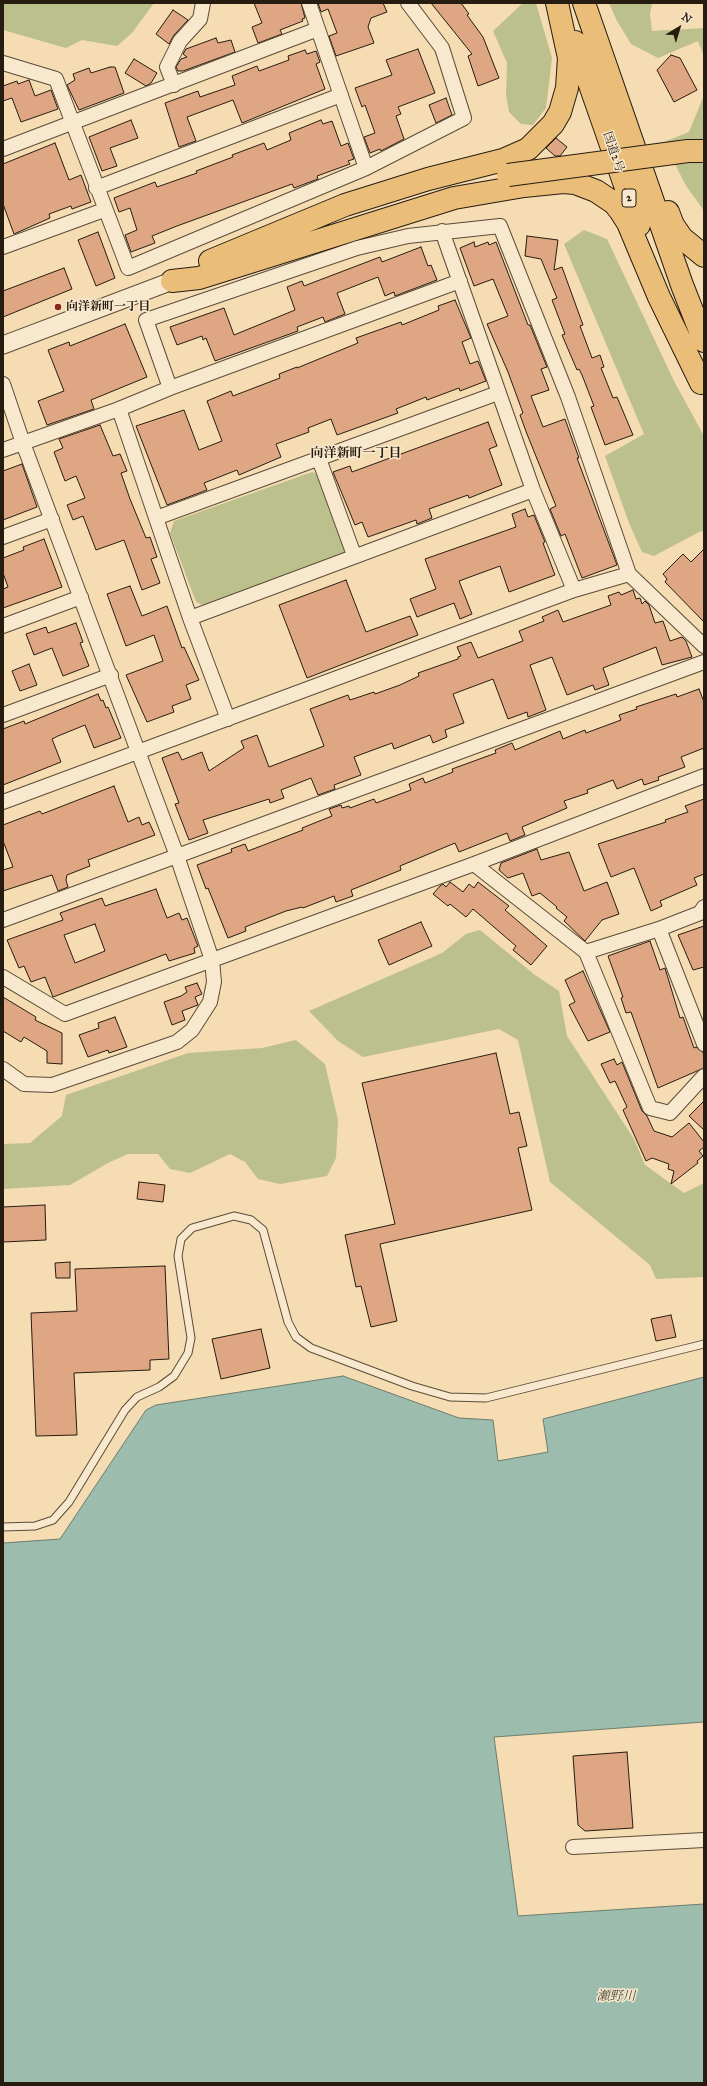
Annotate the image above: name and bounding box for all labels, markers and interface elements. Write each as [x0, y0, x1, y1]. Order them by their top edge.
north arrow [659, 8, 699, 48]
text: N [679, 10, 694, 26]
street label: 国道2号 [599, 130, 627, 174]
road number: 2 [622, 189, 636, 207]
place label: 向洋新町一丁目 [66, 300, 150, 314]
marker: 向洋新町一丁目 [53, 302, 63, 312]
district label: 向洋新町一丁目 [311, 446, 401, 462]
water label: 瀬野川 [597, 1989, 635, 2005]

